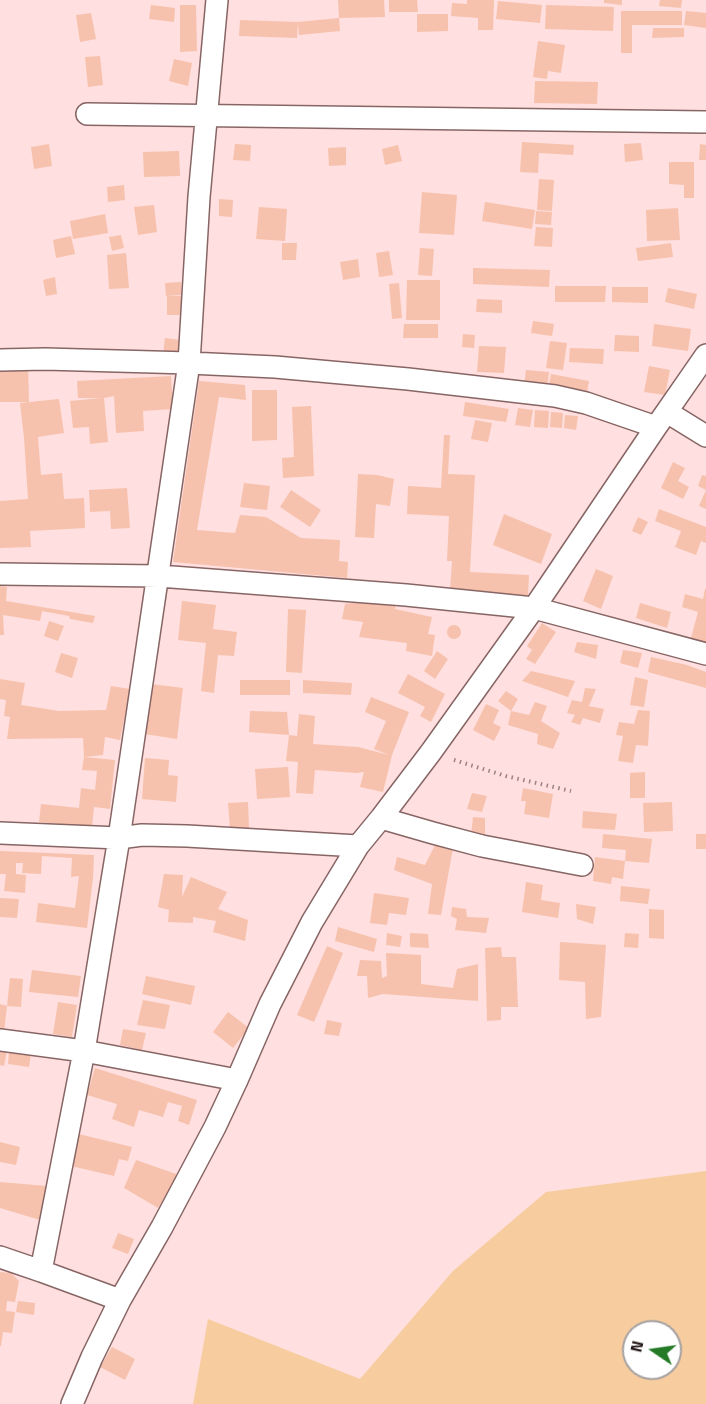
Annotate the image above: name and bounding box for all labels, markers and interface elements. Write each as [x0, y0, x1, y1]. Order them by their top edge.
north arrow [622, 1320, 682, 1380]
text: N [623, 1338, 649, 1355]

